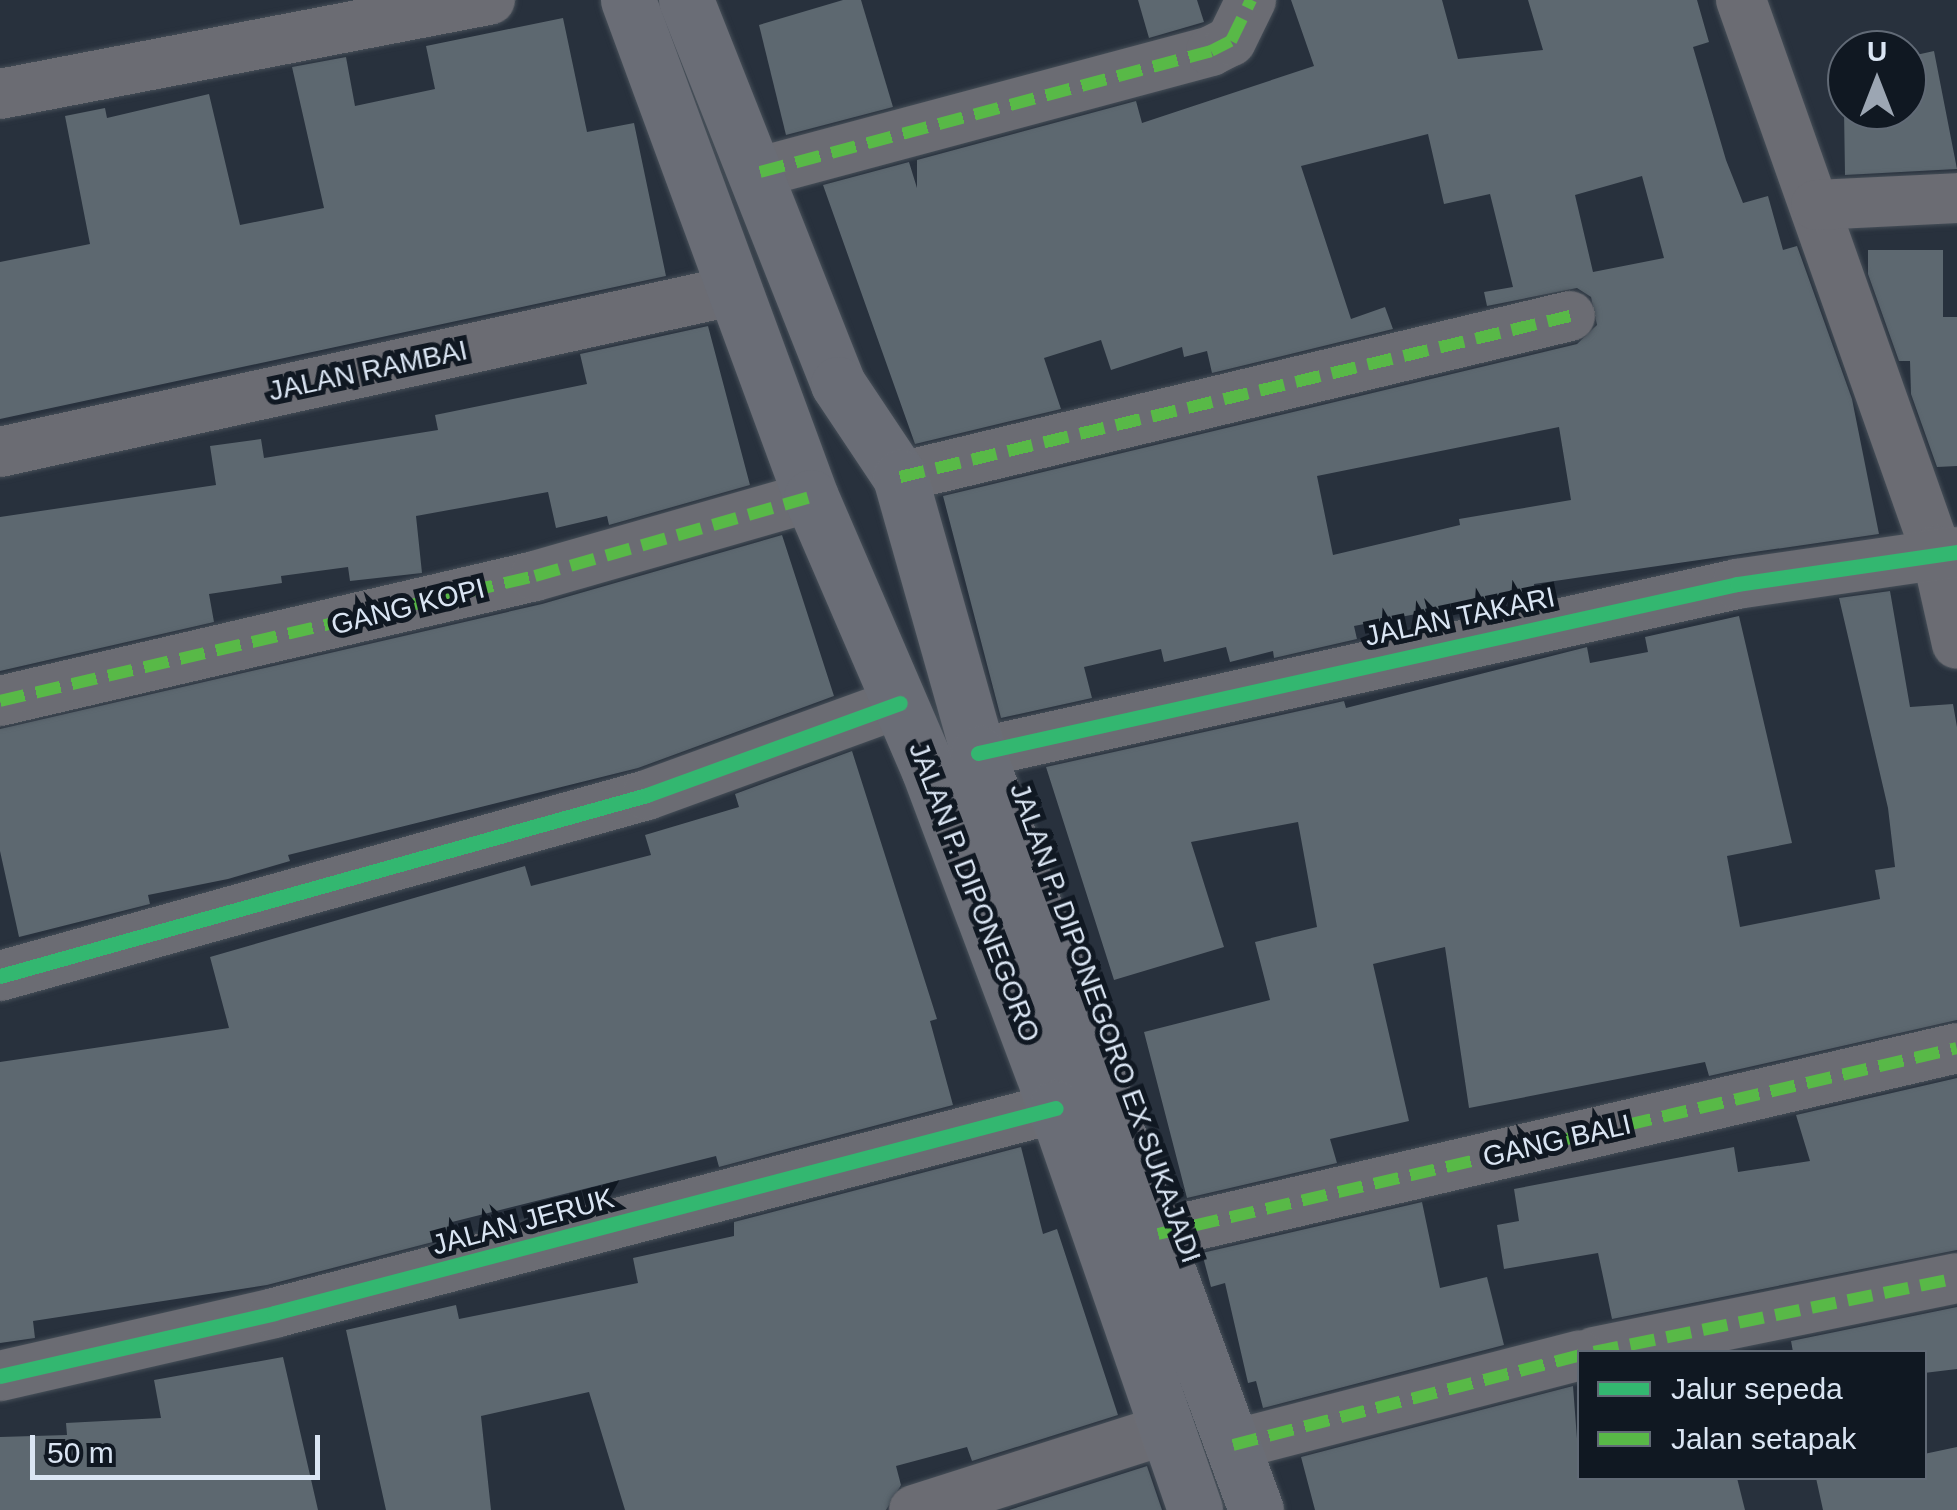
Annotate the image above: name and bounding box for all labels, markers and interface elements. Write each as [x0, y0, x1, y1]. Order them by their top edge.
north arrow [1827, 30, 1927, 130]
text: U [1867, 36, 1887, 67]
street label: JALAN RAMBAI [266, 334, 470, 408]
street label: GANG KOPI [328, 572, 488, 642]
street label: JALAN TAKARI [1362, 580, 1558, 654]
street label: JALAN P. DIPONEGORO [901, 737, 1047, 1047]
street label: JALAN P. DIPONEGORO EX SUKAJADI [1002, 778, 1208, 1268]
street label: GANG BALI [1480, 1108, 1634, 1174]
street label: JALAN JERUK [428, 1182, 618, 1262]
legend [1577, 1350, 1927, 1480]
text: Jalur sepeda [1671, 1372, 1843, 1405]
scale bar [35, 1415, 325, 1477]
text: Jalan setapak [1671, 1422, 1856, 1455]
text: 50 m [47, 1436, 114, 1469]

